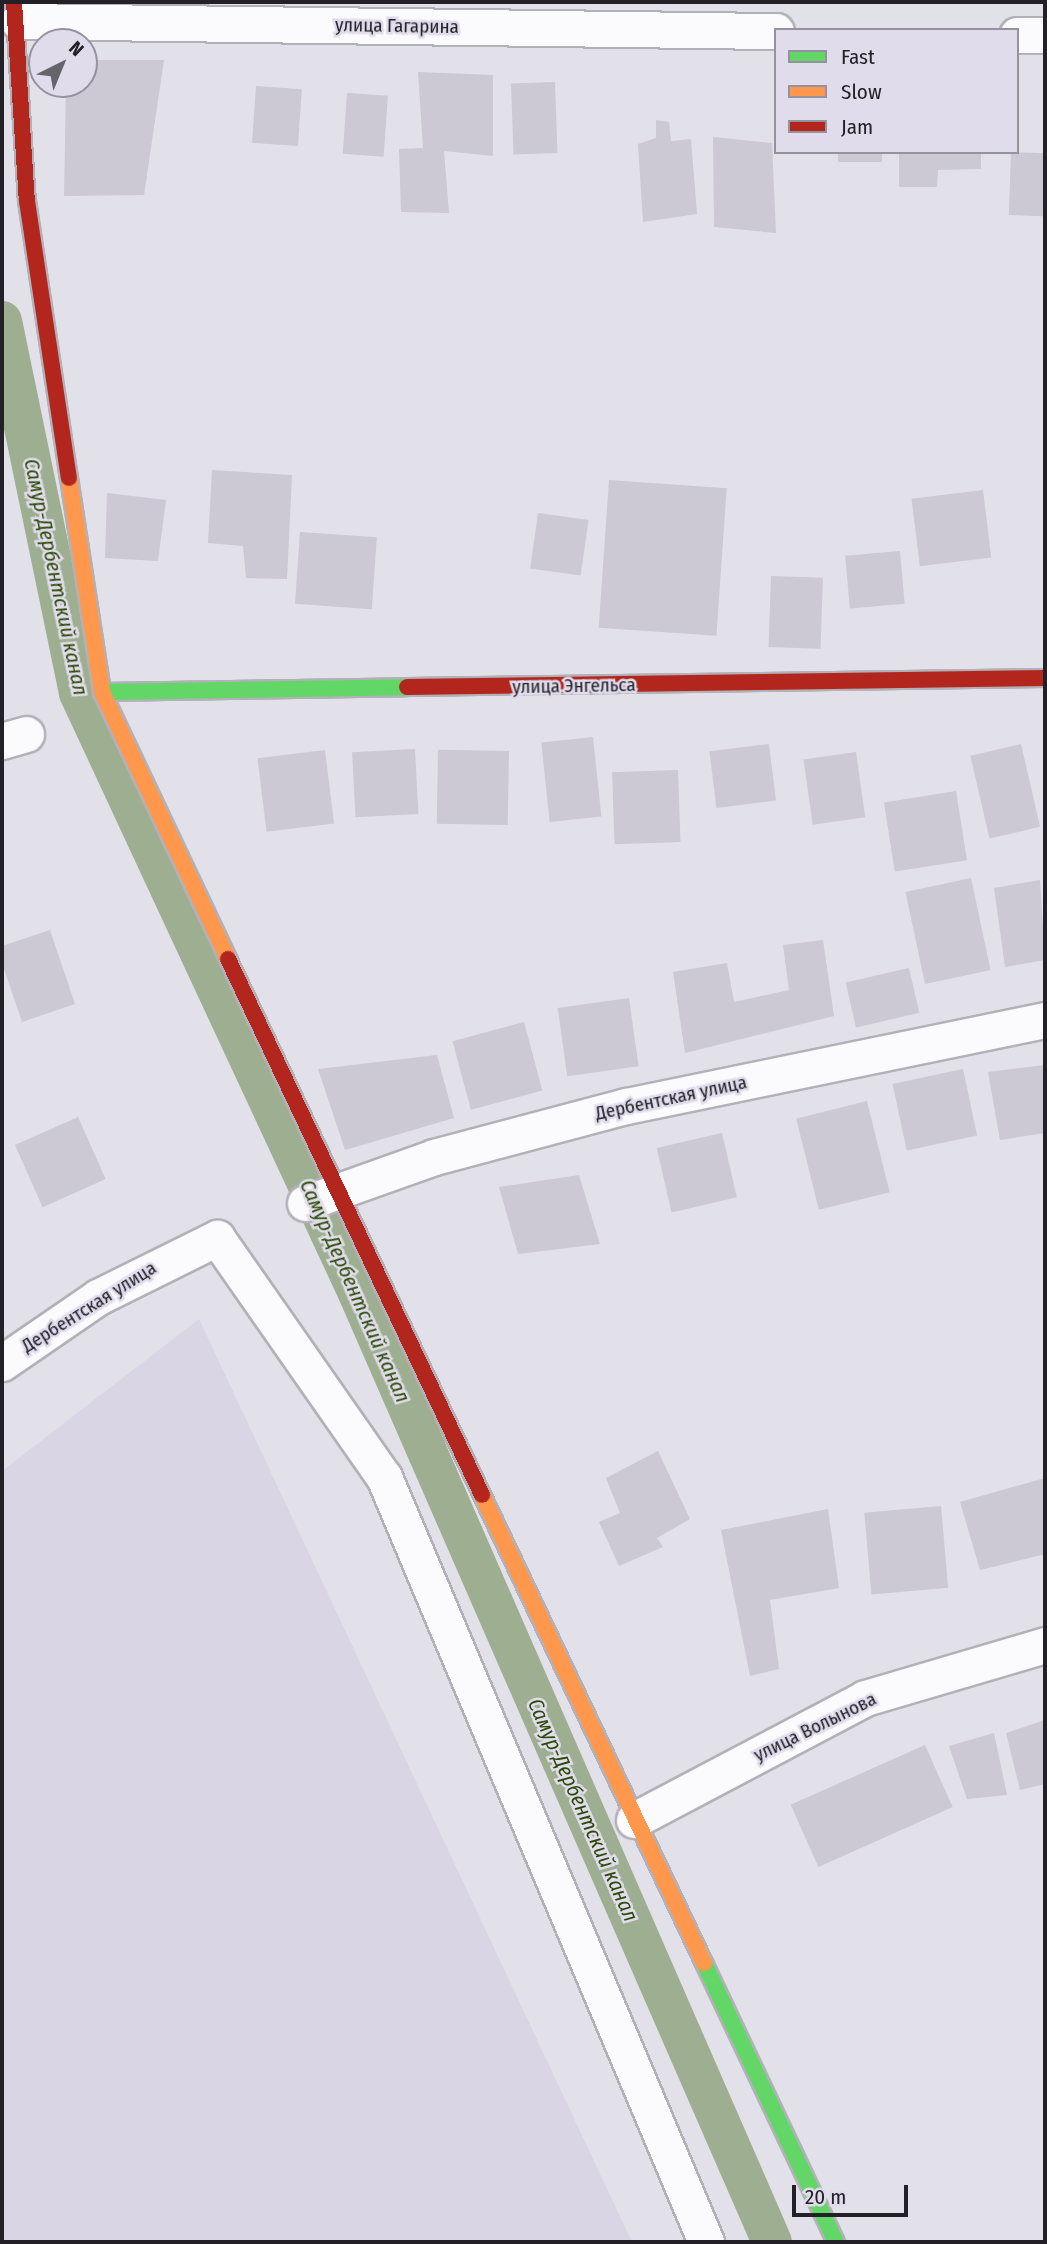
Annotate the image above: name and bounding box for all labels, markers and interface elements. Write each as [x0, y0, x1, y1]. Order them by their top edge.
street label: улица Гагарина [335, 14, 459, 38]
north arrow [28, 28, 98, 98]
legend [774, 28, 1019, 154]
text: N [64, 36, 88, 61]
text: Fast [841, 44, 875, 70]
text: Slow [841, 79, 882, 105]
text: Jam [841, 114, 873, 140]
water label: Самур-Дербентский канал [19, 456, 93, 698]
street label: улица Энгельса [512, 674, 636, 698]
street label: Дербентская улица [593, 1071, 749, 1125]
water label: Самур-Дербентский канал [294, 1176, 416, 1406]
street label: Дербентская улица [18, 1256, 160, 1358]
street label: улица Волынова [750, 1688, 880, 1766]
water label: Самур-Дербентский канал [522, 1695, 644, 1925]
scale bar [795, 2170, 911, 2214]
text: 20 m [805, 2184, 846, 2210]

